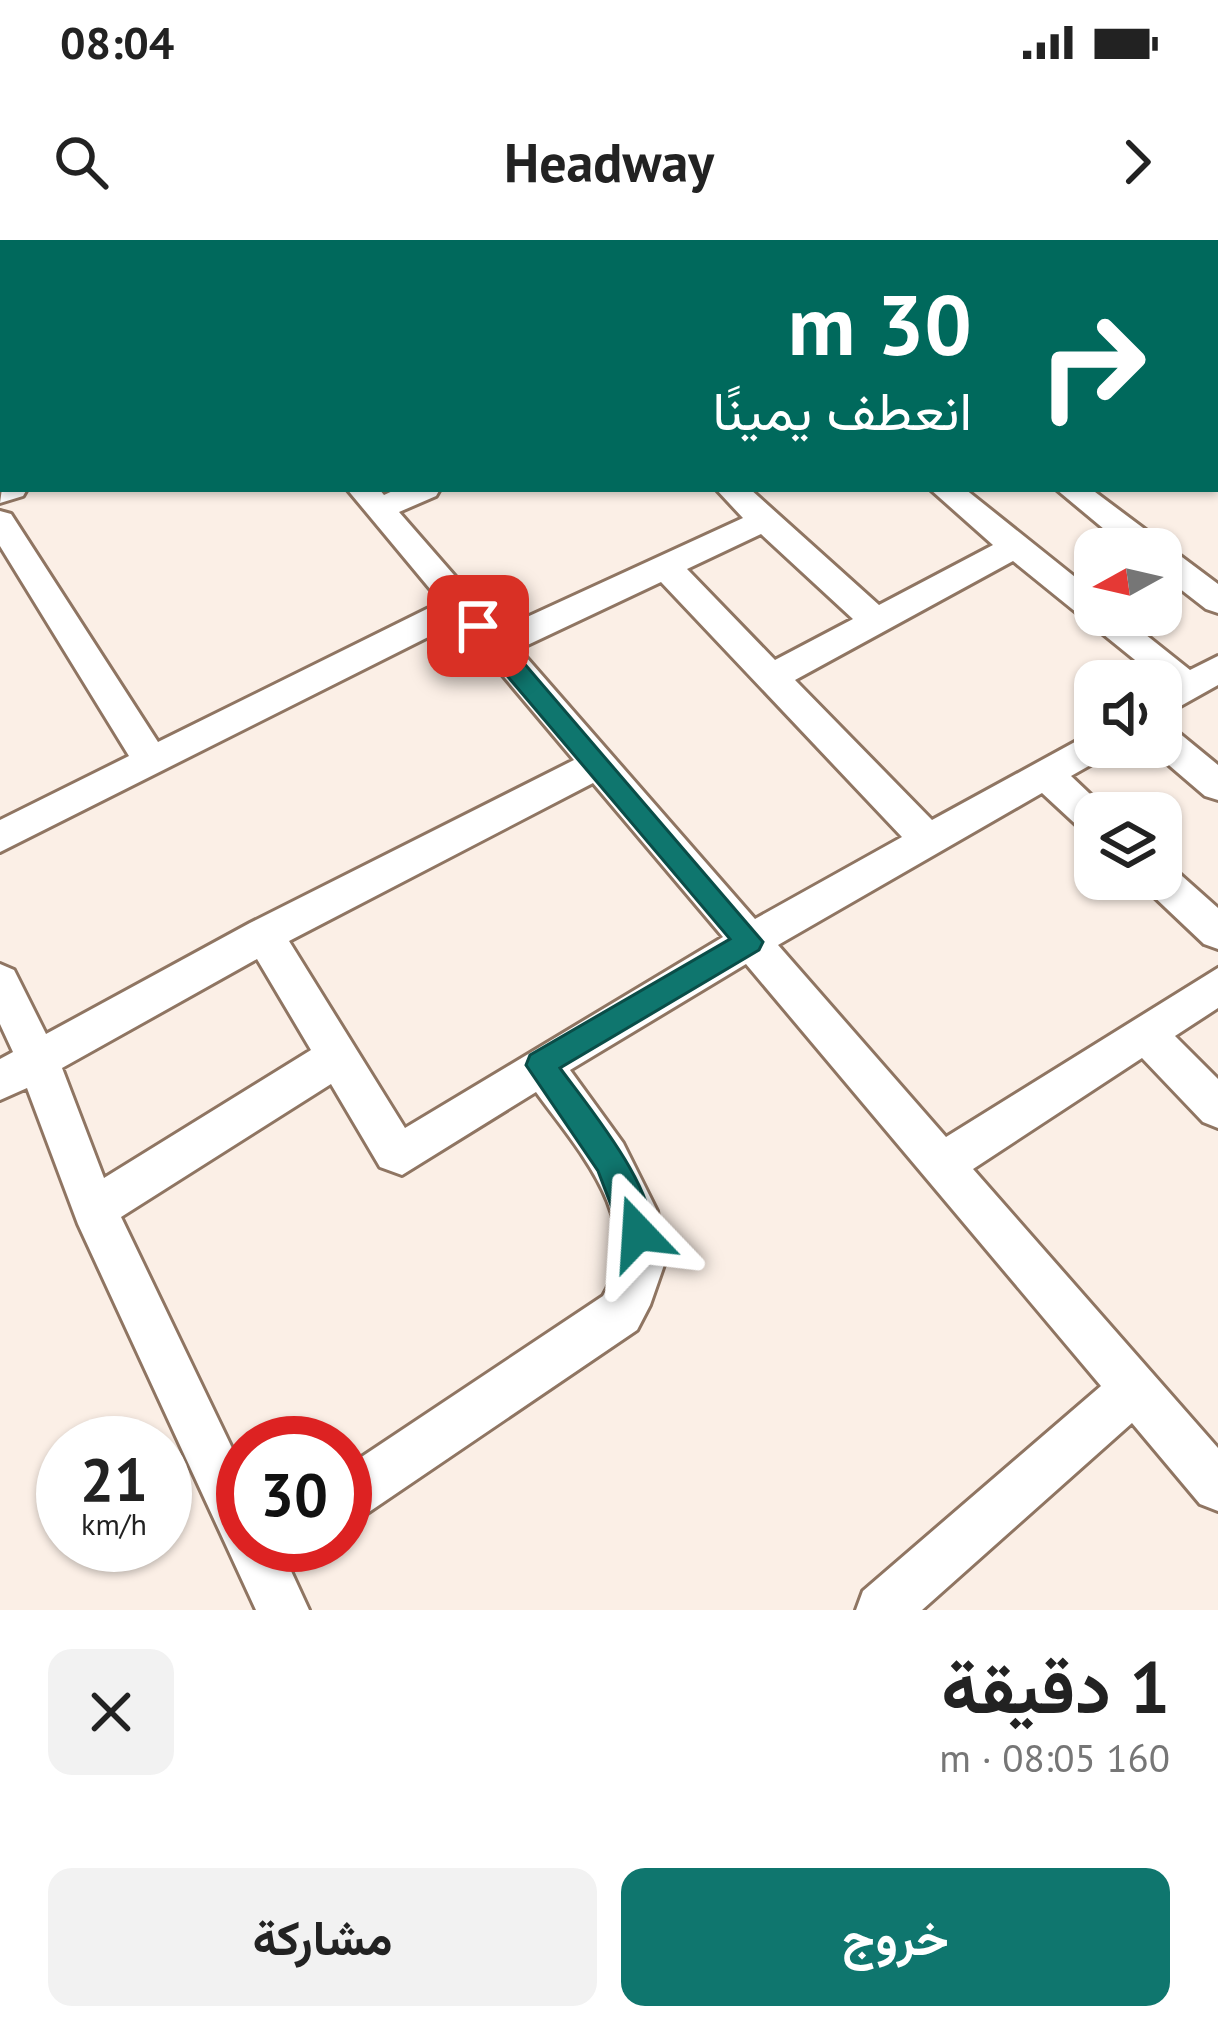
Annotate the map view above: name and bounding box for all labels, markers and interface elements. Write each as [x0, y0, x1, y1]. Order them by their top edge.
text: 08:04 [60, 13, 174, 71]
text: Headway [504, 127, 714, 197]
icon: search [48, 129, 114, 195]
icon: forward [1104, 129, 1170, 195]
text: 30 m [788, 269, 972, 378]
icon: right [1014, 288, 1170, 444]
text: انعطف يمينًا [712, 375, 972, 445]
north arrow [1074, 528, 1182, 636]
map controls [1074, 528, 1182, 900]
pin [427, 575, 529, 677]
icon: arrive [445, 593, 511, 659]
button: sound [1074, 660, 1182, 768]
button: layers [1074, 792, 1182, 900]
position arrow [575, 1170, 701, 1296]
speed limit sign: 30 [216, 1416, 372, 1572]
text: 21 [80, 1440, 148, 1518]
text: km/h [81, 1504, 147, 1543]
text: 1 دقيقة [941, 1640, 1170, 1733]
button: close [48, 1649, 174, 1775]
text: 160 m · 08:05 [939, 1732, 1170, 1783]
button: مشاركة [48, 1868, 597, 2006]
button: خروج [621, 1868, 1170, 2006]

